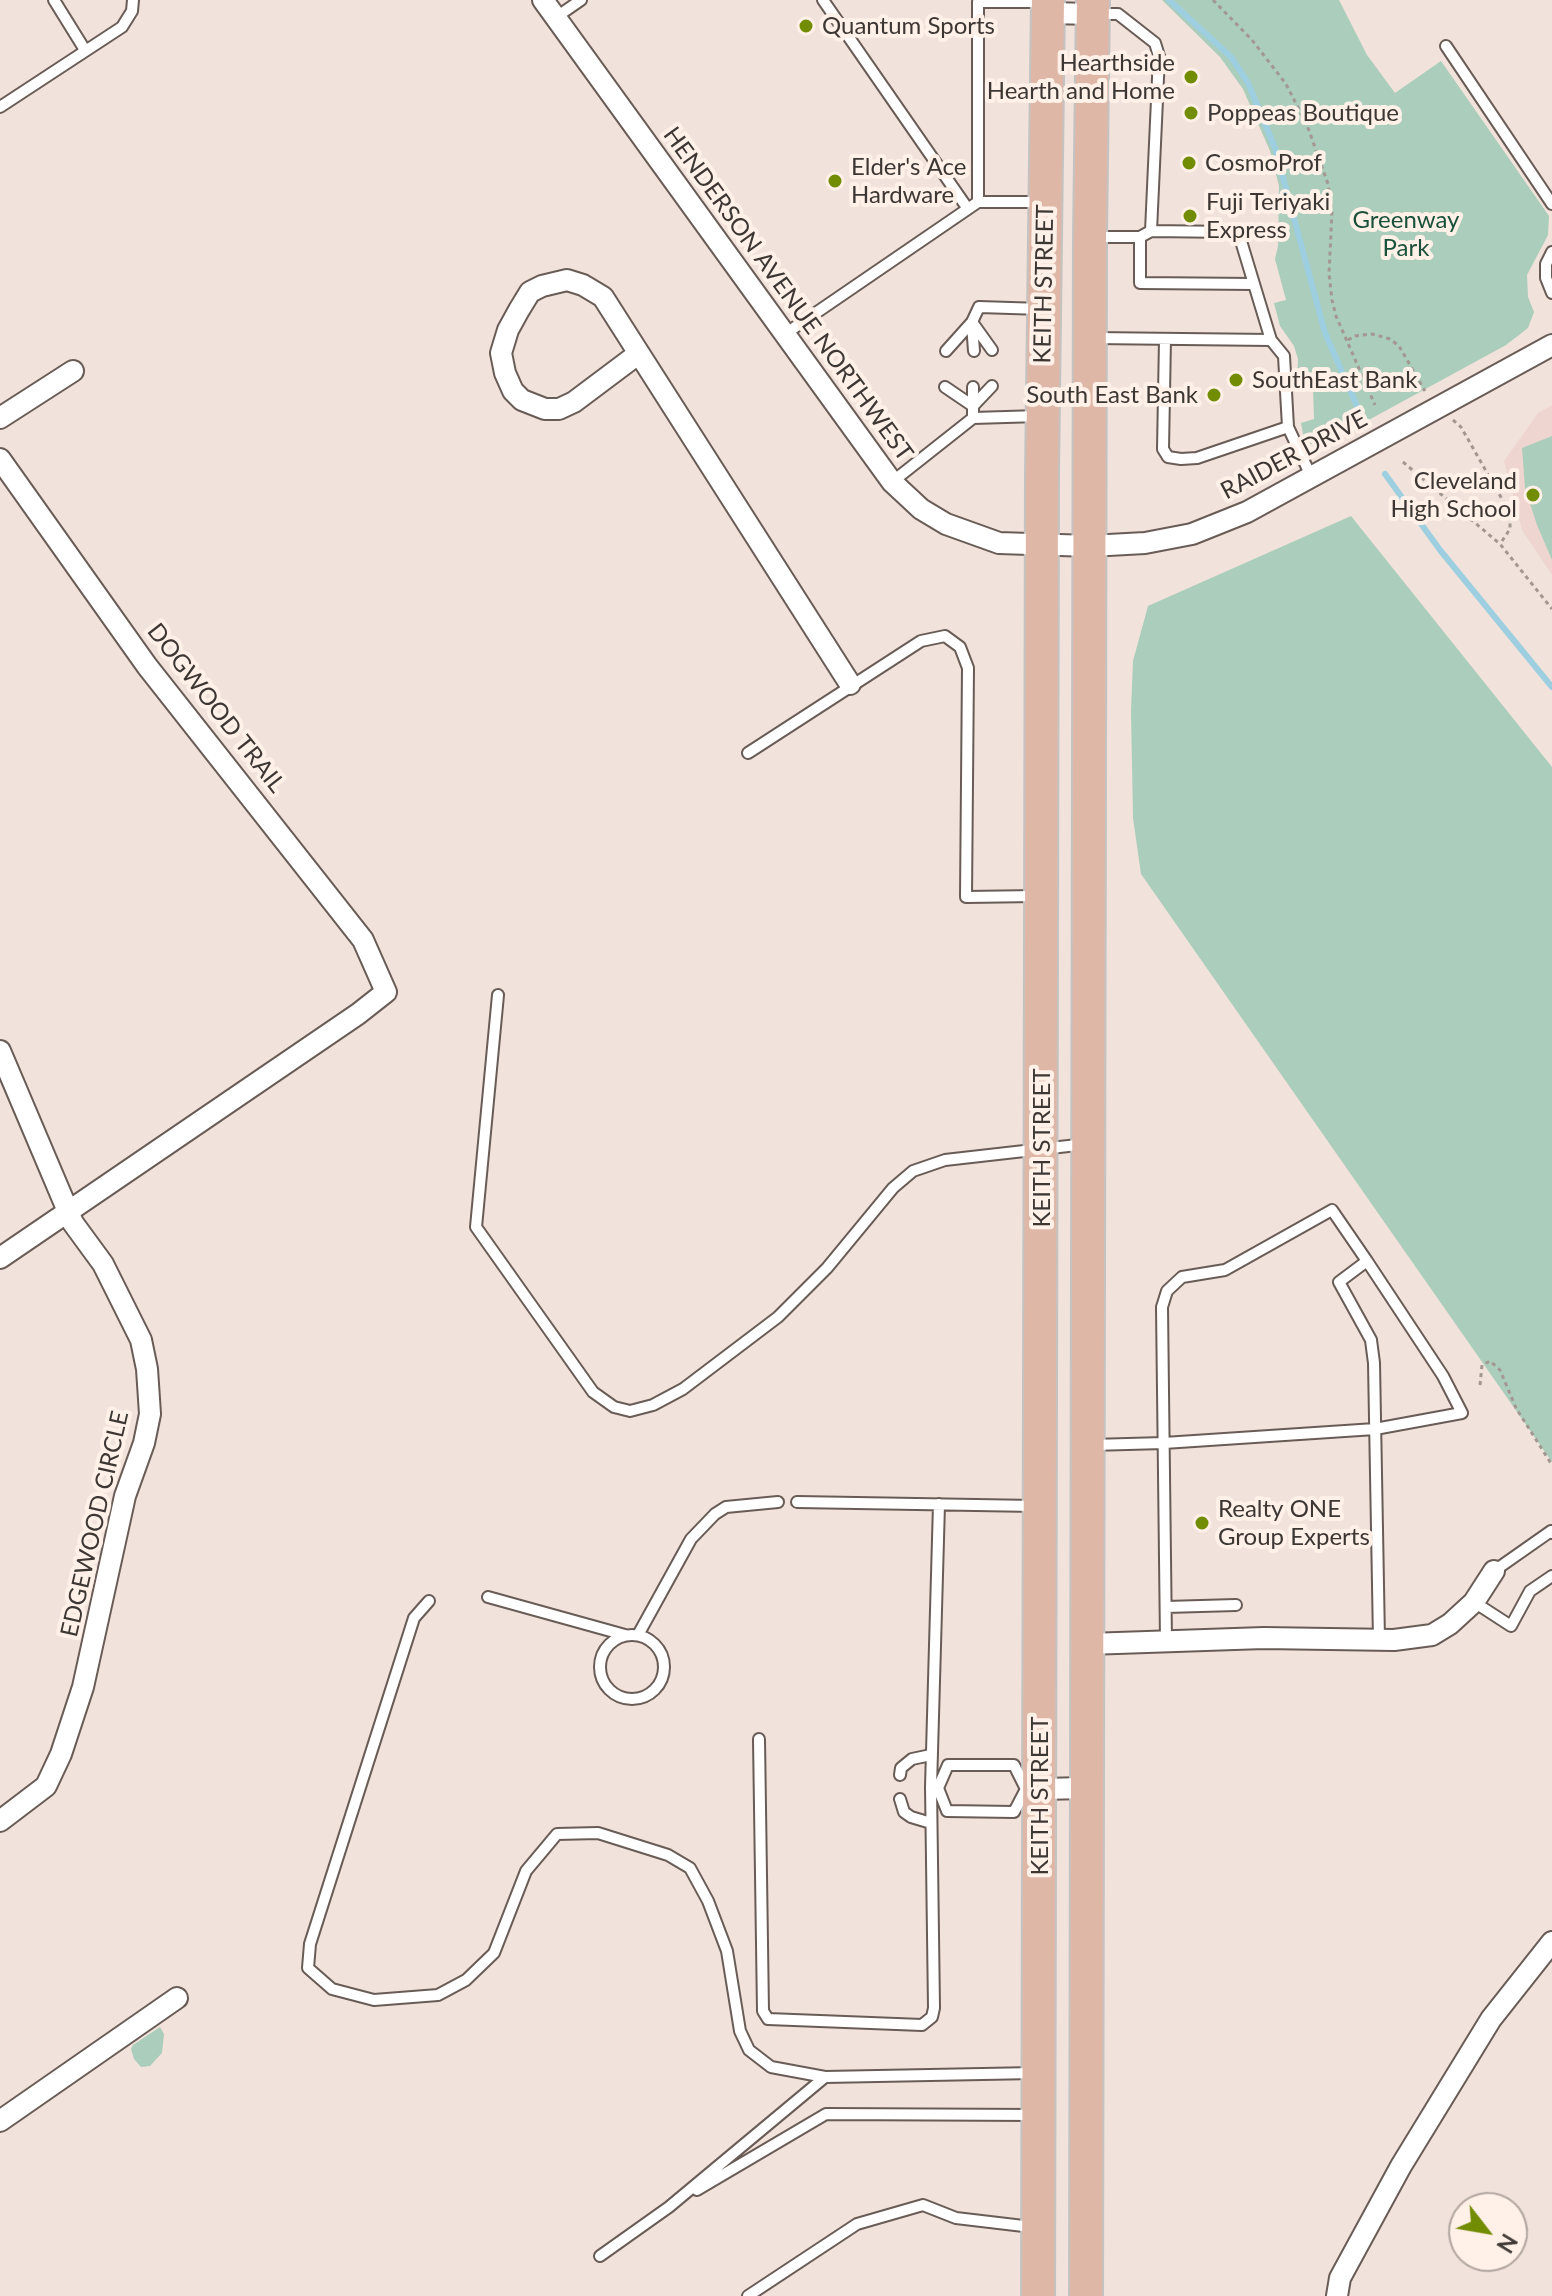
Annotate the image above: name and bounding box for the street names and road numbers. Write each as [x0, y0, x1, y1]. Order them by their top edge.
street label: HENDERSON AVENUE NORTHWEST [657, 121, 919, 467]
street label: KEITH STREET [1028, 204, 1060, 364]
street label: RAIDER DRIVE [1216, 404, 1372, 506]
street label: DOGWOOD TRAIL [141, 618, 291, 798]
street label: KEITH STREET [1028, 1068, 1056, 1228]
street label: EDGEWOOD CIRCLE [55, 1408, 135, 1640]
street label: KEITH STREET [1026, 1716, 1054, 1876]

